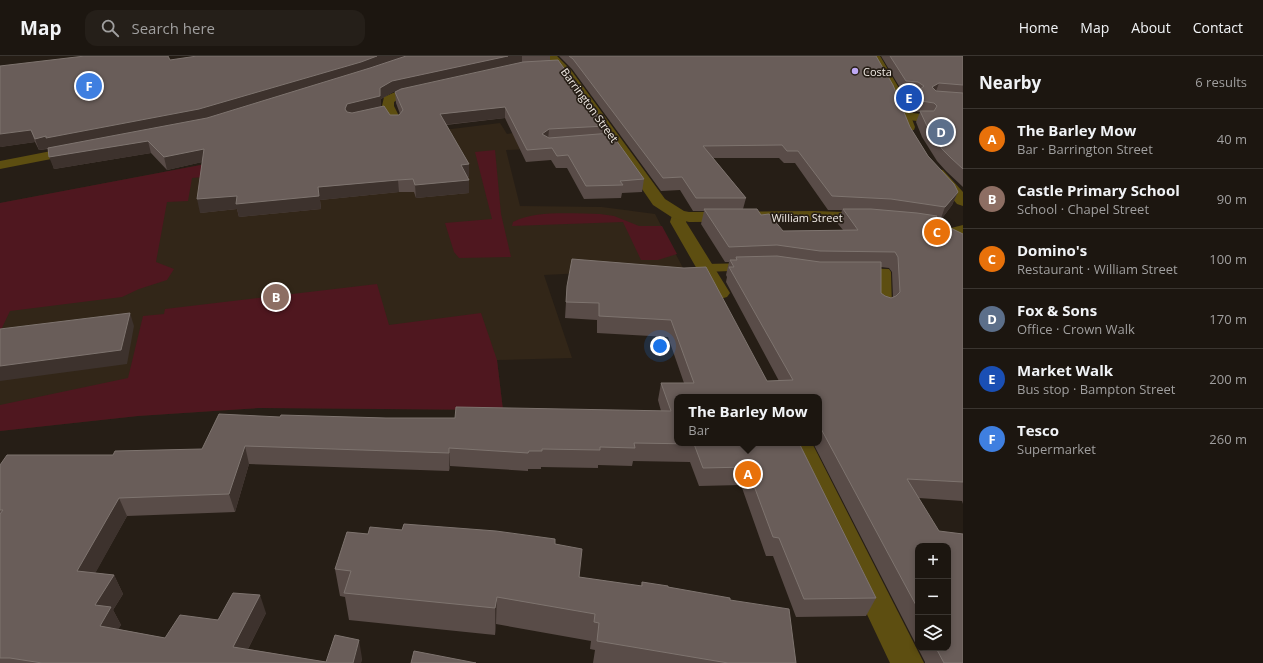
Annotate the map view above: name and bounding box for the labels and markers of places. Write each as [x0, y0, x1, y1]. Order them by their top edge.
place label: Costa [863, 64, 892, 79]
marker: Costa [850, 66, 860, 76]
pin: F [76, 71, 102, 101]
pin: E [896, 83, 922, 113]
pin: D [928, 117, 954, 147]
pin: C [924, 217, 950, 247]
pin: B [263, 282, 289, 312]
pin: A [735, 459, 761, 489]

